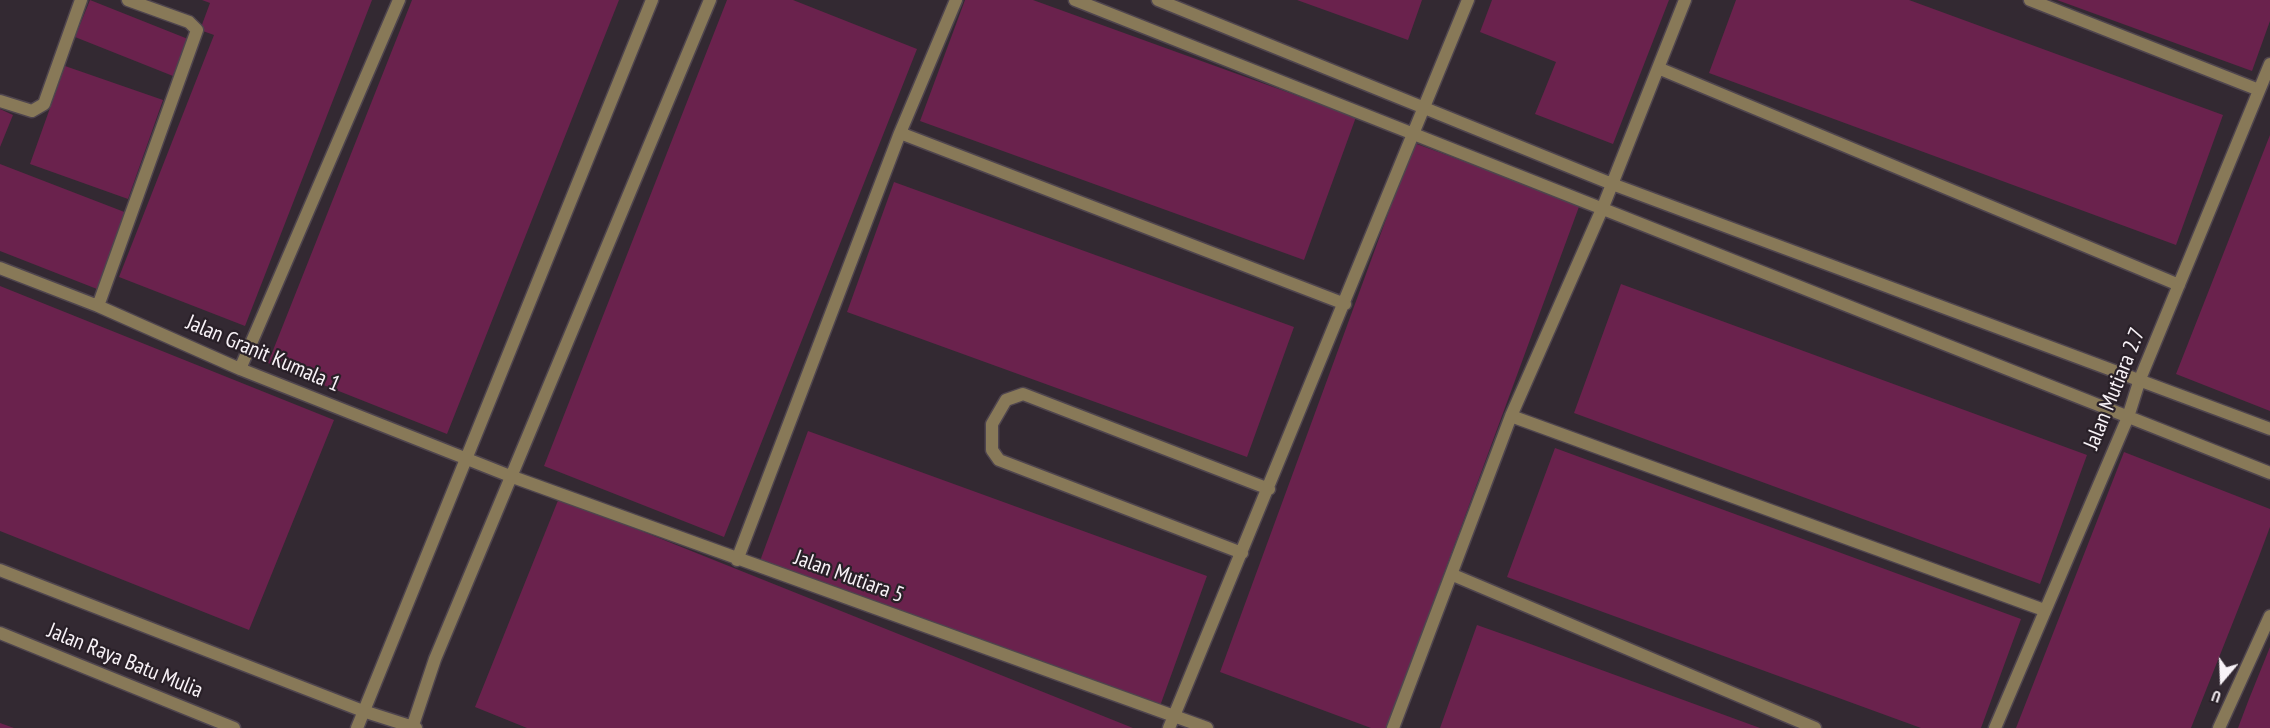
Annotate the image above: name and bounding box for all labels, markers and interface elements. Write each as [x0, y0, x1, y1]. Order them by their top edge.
street label: Jalan Granit Kumala 1 [182, 310, 344, 398]
street label: Jalan Mutiara 2.7 [2079, 324, 2151, 454]
street label: Jalan Mutiara 5 [790, 545, 908, 609]
street label: Jalan Raya Batu Mulia [44, 618, 206, 704]
north arrow [2192, 650, 2252, 710]
text: U [2209, 686, 2223, 708]

